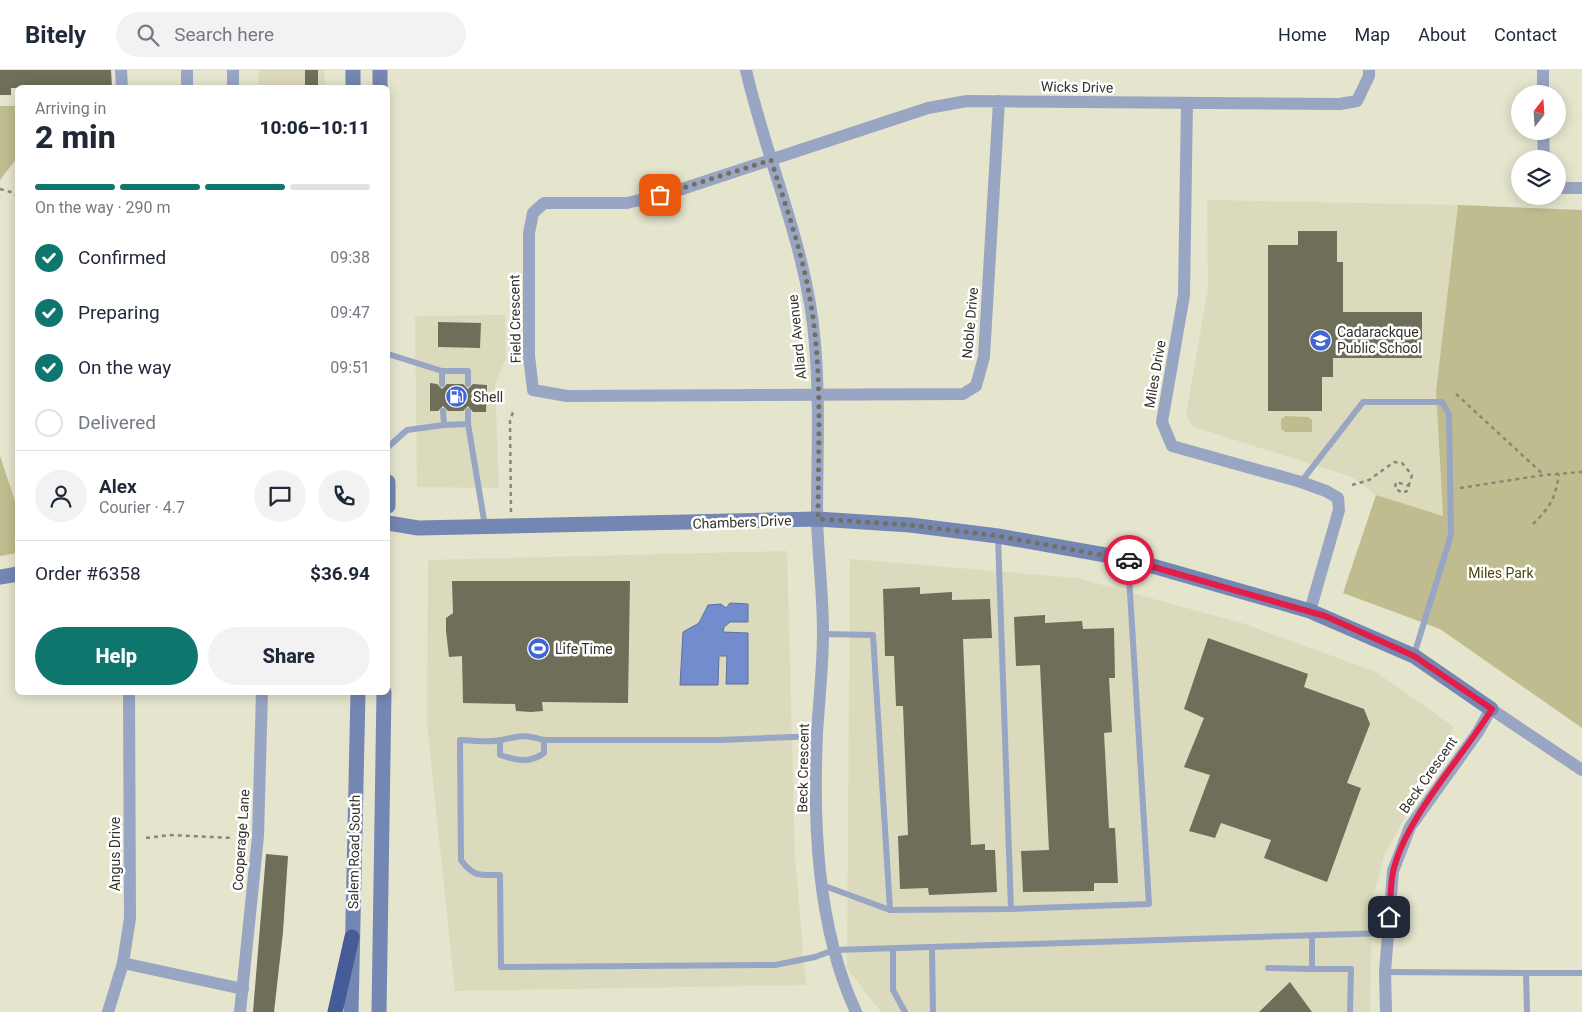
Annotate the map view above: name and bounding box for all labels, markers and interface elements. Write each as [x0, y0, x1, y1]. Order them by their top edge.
search box [116, 12, 466, 57]
text: Bitely [25, 21, 86, 49]
icon: search [134, 21, 162, 49]
text: Search here [174, 23, 274, 46]
text: Home [1278, 24, 1327, 45]
text: Map [1355, 24, 1390, 45]
text: About [1418, 24, 1466, 45]
text: Contact [1494, 24, 1557, 45]
street label: Wicks Drive [1041, 78, 1113, 96]
north arrow [1511, 85, 1566, 140]
map controls [1511, 85, 1566, 205]
text: Arriving in [35, 99, 106, 118]
text: 10:06–10:11 [259, 116, 370, 139]
text: 2 min [35, 118, 116, 156]
button: layers [1511, 150, 1566, 205]
pin [639, 174, 681, 216]
icon: bag [646, 181, 674, 209]
text: On the way · 290 m [35, 198, 171, 217]
icon: check [35, 244, 63, 272]
text: Confirmed [78, 246, 166, 269]
text: 09:38 [330, 248, 370, 267]
street label: Field Crescent [506, 274, 524, 364]
street label: Noble Drive [959, 287, 981, 359]
street label: Allard Avenue [785, 294, 809, 380]
icon: check [35, 299, 63, 327]
text: Preparing [78, 301, 160, 324]
text: 09:47 [330, 303, 370, 322]
place label: Cadarackque Public School [1337, 324, 1422, 356]
school or university icon: Cadarackque Public School [1309, 328, 1333, 352]
street label: Miles Drive [1141, 339, 1169, 409]
icon: check [35, 354, 63, 382]
text: On the way [78, 356, 171, 379]
text: 09:51 [330, 358, 370, 377]
fuel station icon: Shell [445, 385, 469, 409]
place label: Shell [473, 389, 503, 405]
text: Delivered [78, 411, 156, 434]
button: person [35, 470, 87, 522]
button: chat [254, 470, 306, 522]
button: phone [318, 470, 370, 522]
text: Alex [99, 475, 137, 498]
text: Courier · 4.7 [99, 498, 185, 517]
street label: Chambers Drive [692, 512, 792, 532]
courier [1104, 535, 1154, 585]
icon: car [1115, 546, 1143, 574]
text: Order #6358 [35, 562, 141, 585]
text: $36.94 [310, 562, 370, 585]
park label: Miles Park [1468, 565, 1535, 581]
button: Help [35, 627, 198, 685]
button: Share [208, 627, 370, 685]
sports icon: Life Time [527, 637, 551, 661]
place label: Life Time [555, 641, 613, 657]
street label: Beck Crescent [794, 723, 812, 813]
street label: Beck Crescent [1396, 733, 1460, 816]
street label: Cooperage Lane [229, 789, 253, 891]
street label: Salem Road South [345, 795, 363, 909]
street label: Angus Drive [107, 817, 123, 891]
pin [1368, 896, 1410, 938]
icon: home [1375, 903, 1403, 931]

